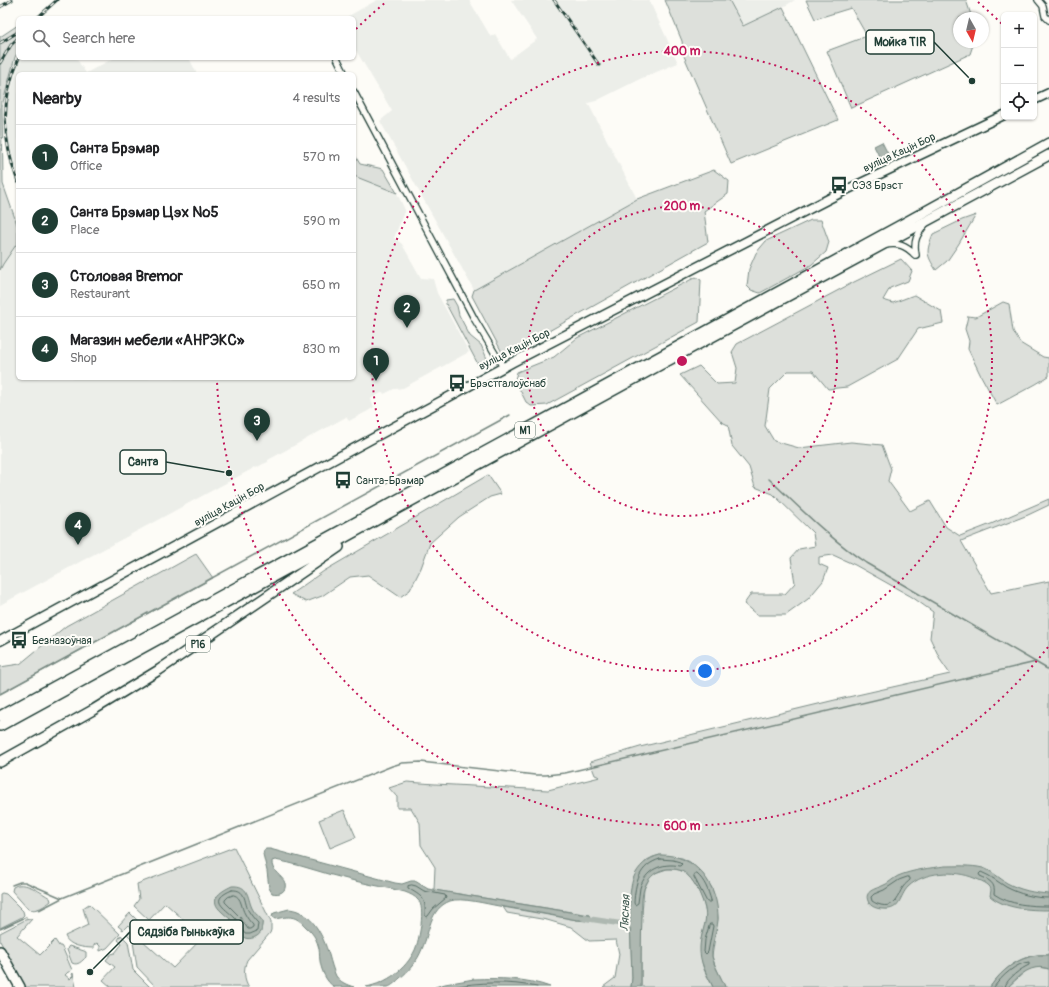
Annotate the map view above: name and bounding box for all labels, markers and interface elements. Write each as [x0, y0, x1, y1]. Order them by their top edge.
north arrow [953, 12, 989, 48]
map controls [1001, 12, 1037, 120]
button: + [1001, 12, 1037, 48]
search box [16, 16, 356, 60]
icon: search [30, 27, 52, 49]
text: Search here [62, 29, 135, 48]
callout: Мойка TIR [866, 30, 934, 54]
text: Мойка TIR [874, 35, 926, 50]
text: 400 m [663, 44, 701, 59]
button: − [1001, 48, 1037, 84]
button: locate [1001, 84, 1037, 120]
text: Nearby [32, 88, 81, 109]
text: 4 results [293, 90, 340, 106]
street label: вуліца Кацін Бор [861, 130, 937, 175]
text: Санта Брэмар [70, 139, 160, 158]
text: 1 [42, 149, 48, 165]
text: 570 m [303, 149, 340, 165]
text: Office [70, 158, 102, 174]
bus stop icon: СЭЗ Брэст [829, 175, 849, 195]
place label: СЭЗ Брэст [852, 179, 903, 192]
text: 200 m [664, 199, 701, 214]
text: Санта Брэмар Цэх №5 [70, 203, 219, 222]
text: 2 [41, 213, 49, 229]
text: 590 m [303, 213, 340, 229]
text: Place [70, 222, 99, 238]
text: Столовая Bremor [70, 267, 183, 286]
text: 3 [41, 277, 49, 293]
text: 650 m [302, 277, 340, 293]
text: Restaurant [70, 286, 130, 302]
pin: 2 [394, 295, 420, 328]
street label: вуліца Кацін Бор [476, 326, 552, 373]
text: Магазин мебели «АНРЭКС» [70, 331, 244, 350]
text: 4 [41, 341, 49, 357]
text: 830 m [303, 341, 340, 357]
pin: 1 [363, 348, 389, 381]
text: Shop [70, 350, 97, 366]
centre of rings [675, 354, 689, 368]
bus stop icon: Брэстгалоўснаб [447, 373, 467, 393]
place label: Брэстгалоўснаб [470, 377, 547, 390]
pin: 3 [244, 408, 270, 441]
road number: М1 [515, 422, 535, 438]
callout: Санта [120, 450, 166, 474]
text: Санта [128, 455, 159, 470]
bus stop icon: Санта-Брэмар [333, 470, 353, 490]
place label: Санта-Брэмар [356, 474, 424, 487]
street label: вуліца Кацін Бор [192, 480, 267, 529]
pin: 4 [65, 512, 91, 545]
bus stop icon: Безназоўная [9, 630, 29, 650]
place label: Безназоўная [32, 634, 92, 647]
road number: Р16 [186, 636, 210, 652]
your location [695, 661, 715, 681]
text: 600 m [664, 819, 701, 834]
water label: Лясная [617, 893, 634, 931]
callout: Сядзіба Рынькаўка [130, 920, 243, 944]
text: Сядзіба Рынькаўка [137, 925, 235, 940]

